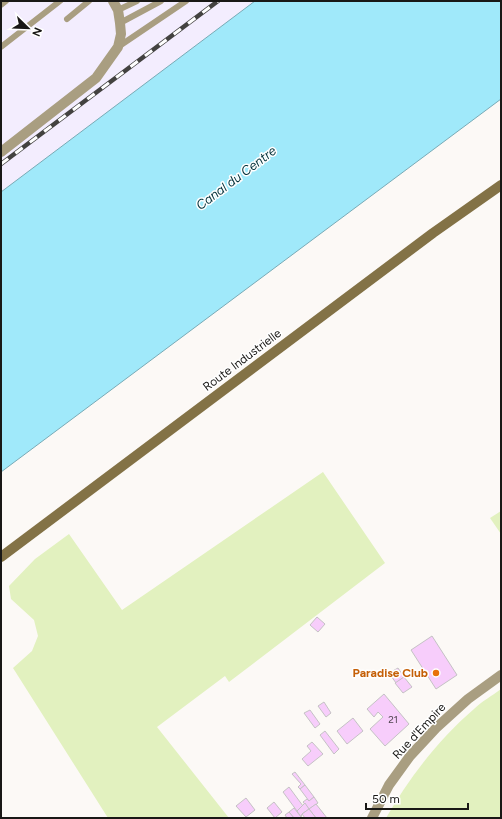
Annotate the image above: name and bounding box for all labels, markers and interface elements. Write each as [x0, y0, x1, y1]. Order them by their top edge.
north arrow [8, 8, 48, 48]
text: N [29, 25, 44, 38]
water label: Canal du Centre [193, 143, 279, 213]
street label: Route Industrielle [200, 326, 284, 394]
place label: Paradise Club [353, 666, 428, 680]
marker: Paradise Club [431, 668, 441, 678]
street label: Rue d'Empire [390, 700, 449, 762]
house number: 21 [388, 713, 398, 726]
scale bar [366, 785, 468, 811]
text: 50 m [372, 792, 400, 806]

